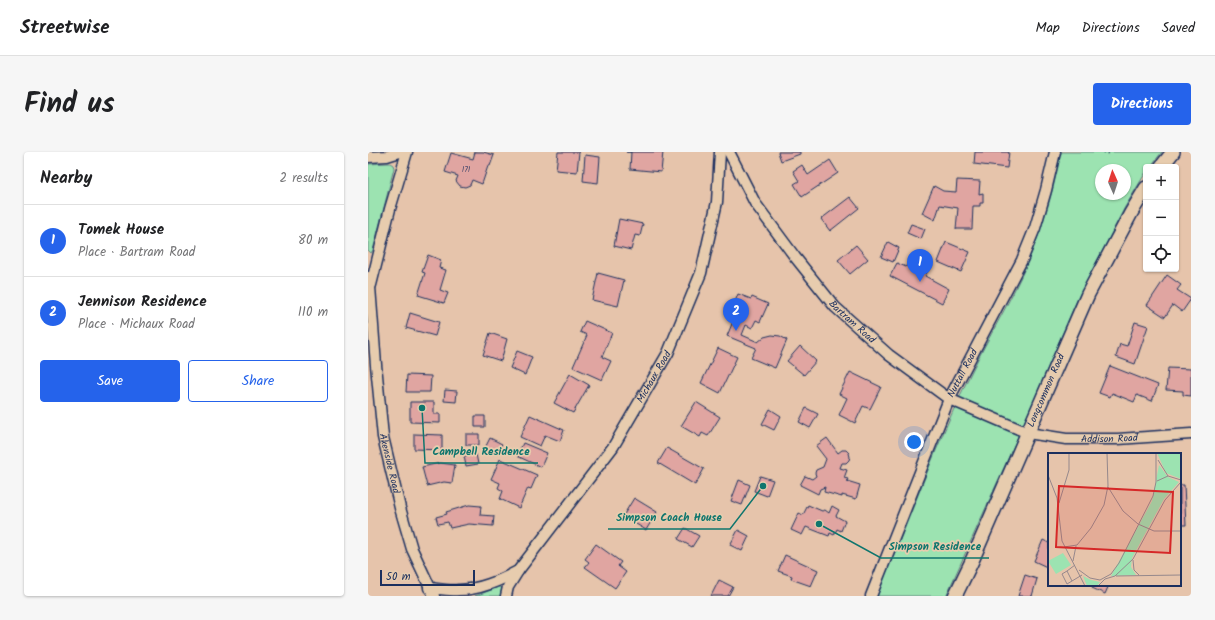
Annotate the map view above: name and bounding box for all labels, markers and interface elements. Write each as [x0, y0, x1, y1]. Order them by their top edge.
text: Streetwise [20, 13, 110, 43]
text: Map [1035, 17, 1060, 39]
text: Directions [1082, 17, 1140, 39]
text: Saved [1162, 17, 1195, 39]
text: Find us [24, 82, 115, 127]
button: Directions [1093, 83, 1191, 125]
house number: 171 [462, 163, 471, 176]
north arrow [1095, 164, 1131, 200]
map controls [1143, 164, 1179, 272]
button: + [1143, 164, 1179, 200]
text: Nearby [40, 165, 92, 192]
text: 2 results [280, 168, 328, 189]
button: − [1143, 200, 1179, 236]
text: Tomek House [78, 218, 164, 242]
text: 1 [51, 230, 55, 251]
text: 80 m [298, 230, 328, 251]
button: locate [1143, 236, 1179, 272]
text: Place · Bartram Road [78, 242, 195, 263]
pin: 1 [907, 249, 933, 282]
text: Jennison Residence [78, 290, 207, 314]
street label: Bartram Road [825, 297, 880, 348]
pin: 2 [723, 298, 749, 331]
text: 2 [49, 302, 57, 323]
text: 110 m [298, 302, 328, 323]
text: Place · Michaux Road [78, 314, 195, 335]
street label: Nuttall Road [943, 345, 982, 400]
street label: Michaux Road [632, 347, 676, 406]
street label: Longcommon Road [1023, 350, 1070, 430]
button: Save [40, 360, 180, 402]
button: Share [188, 360, 328, 402]
street label: Addison Road [1081, 430, 1139, 447]
your location [904, 432, 924, 452]
street label: Akenside Road [375, 433, 404, 496]
callout: Campbell Residence [425, 440, 538, 463]
text: Campbell Residence [432, 443, 530, 461]
inset map [1048, 453, 1181, 586]
callout: Simpson Coach House [608, 506, 730, 529]
text: Simpson Coach House [616, 509, 722, 527]
callout: Simpson Residence [881, 535, 989, 558]
text: Simpson Residence [889, 538, 982, 556]
scale bar [380, 568, 475, 587]
text: 50 m [386, 568, 411, 586]

